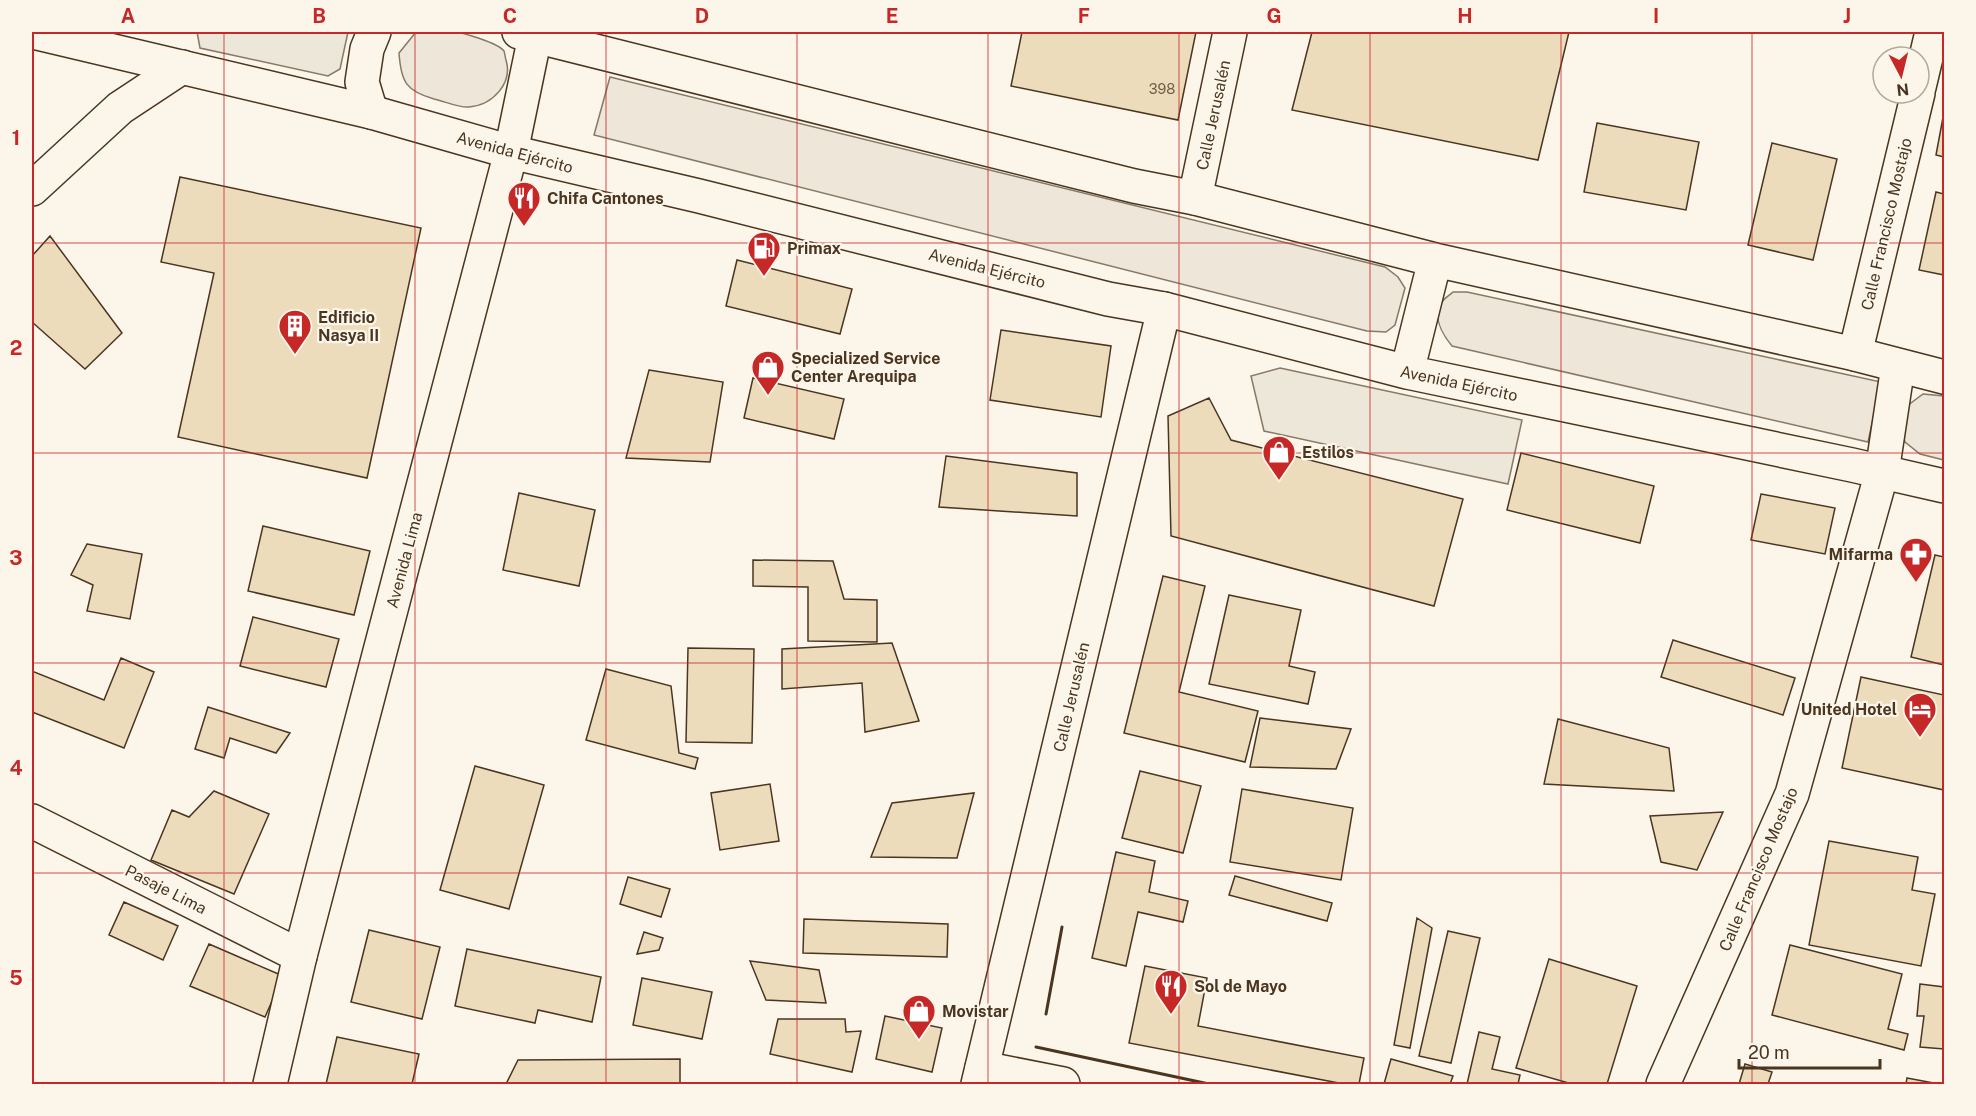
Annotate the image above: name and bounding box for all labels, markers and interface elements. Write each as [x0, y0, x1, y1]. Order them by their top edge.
text: A [121, 4, 135, 28]
text: B [312, 4, 326, 28]
text: C [503, 4, 517, 28]
text: D [695, 4, 709, 28]
text: E [886, 4, 898, 28]
text: F [1078, 4, 1090, 28]
text: G [1266, 4, 1282, 28]
text: H [1457, 4, 1473, 28]
text: I [1653, 4, 1659, 28]
text: J [1843, 4, 1851, 28]
north arrow [1871, 45, 1931, 105]
street label: Calle Jerusalén [1193, 58, 1234, 172]
text: N [1895, 79, 1910, 100]
house number: 398 [1149, 81, 1175, 97]
text: 1 [12, 126, 20, 150]
street label: Avenida Ejército [455, 128, 575, 177]
street label: Calle Francisco Mostajo [1857, 136, 1916, 312]
restaurant icon: Chifa Cantones [506, 180, 542, 227]
place label: Chifa Cantones [547, 189, 664, 208]
fuel station icon: Primax [746, 230, 782, 277]
place label: Primax [787, 239, 842, 258]
street label: Avenida Ejército [926, 245, 1047, 292]
building icon: Edificio Nasya II [277, 308, 313, 355]
place label: Edificio Nasya II [318, 308, 379, 345]
text: 2 [10, 336, 22, 360]
shop icon: Specialized Service Center Arequipa [750, 349, 786, 396]
place label: Specialized Service Center Arequipa [791, 349, 940, 386]
street label: Avenida Ejército [1398, 362, 1519, 405]
shop icon: Estilos [1261, 434, 1297, 481]
place label: Estilos [1302, 443, 1354, 462]
street label: Avenida Lima [383, 510, 426, 610]
pharmacy icon: Mifarma [1898, 536, 1934, 583]
place label: Mifarma [1829, 545, 1893, 564]
text: 3 [9, 546, 23, 570]
street label: Calle Jerusalén [1050, 640, 1093, 754]
hotel icon: United Hotel [1902, 691, 1938, 738]
place label: United Hotel [1801, 700, 1897, 719]
text: 4 [9, 756, 23, 780]
street label: Calle Francisco Mostajo [1715, 784, 1802, 954]
street label: Pasaje Lima [122, 861, 210, 918]
text: 5 [9, 966, 23, 990]
restaurant icon: Sol de Mayo [1153, 968, 1189, 1015]
place label: Sol de Mayo [1194, 977, 1287, 996]
shop icon: Movistar [901, 993, 937, 1040]
place label: Movistar [942, 1002, 1009, 1021]
scale bar [1739, 1032, 1880, 1070]
text: 20 m [1748, 1042, 1790, 1063]

